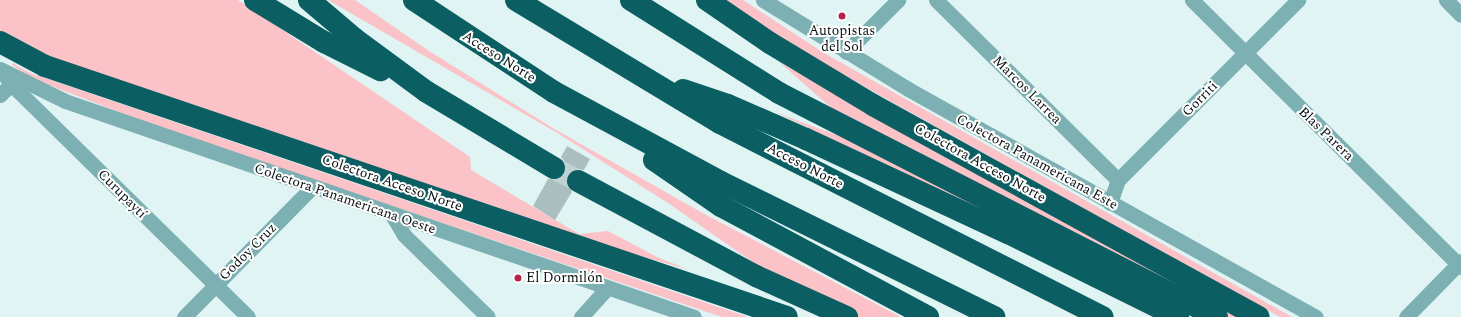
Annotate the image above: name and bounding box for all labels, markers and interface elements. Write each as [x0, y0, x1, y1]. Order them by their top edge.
marker: Autopistas del Sol [837, 11, 847, 21]
place label: Autopistas del Sol [809, 23, 875, 56]
street label: Acceso Norte [459, 28, 539, 86]
street label: Marcos Larrea [989, 52, 1065, 128]
street label: Gorriti [1179, 78, 1221, 120]
street label: Blas Parera [1295, 104, 1357, 164]
street label: Colectora Panamericana Este [953, 111, 1121, 213]
street label: Colectora Acceso Norte [911, 120, 1049, 206]
street label: Acceso Norte [764, 140, 846, 192]
street label: Colectora Acceso Norte [320, 151, 464, 215]
street label: Colectora Panamericana Oeste [252, 160, 438, 238]
street label: Curupaytí [94, 166, 150, 222]
street label: Godoy Cruz [216, 220, 280, 284]
place label: El Dormilón [526, 270, 603, 286]
marker: El Dormilón [513, 273, 523, 283]

